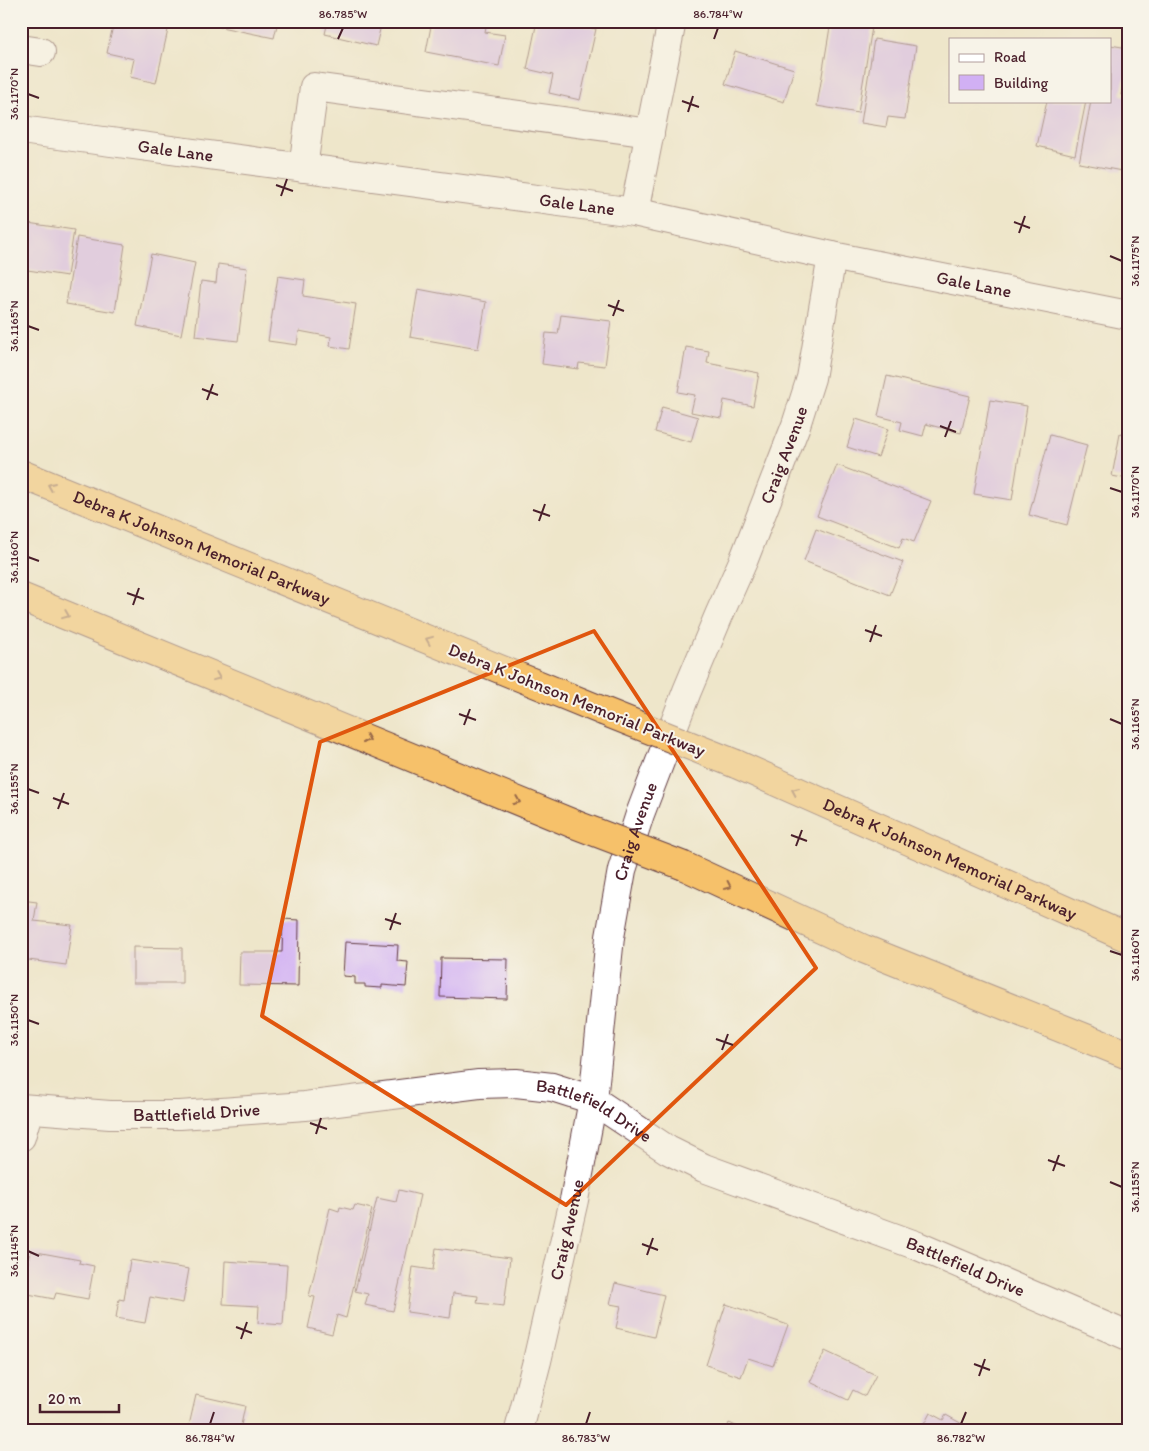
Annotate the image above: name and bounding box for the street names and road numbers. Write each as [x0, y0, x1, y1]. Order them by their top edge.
street label: Gale Lane [136, 135, 215, 167]
street label: Gale Lane [538, 188, 616, 220]
street label: Gale Lane [934, 266, 1013, 303]
street label: Craig Avenue [755, 403, 812, 507]
street label: Debra K Johnson Memorial Parkway [70, 485, 334, 610]
street label: Debra K Johnson Memorial Parkway [445, 638, 709, 762]
street label: Craig Avenue [609, 779, 662, 883]
street label: Debra K Johnson Memorial Parkway [819, 793, 1081, 925]
street label: Battlefield Drive [535, 1074, 656, 1147]
street label: Battlefield Drive [133, 1098, 261, 1126]
street label: Craig Avenue [545, 1177, 589, 1282]
street label: Battlefield Drive [903, 1232, 1028, 1301]

